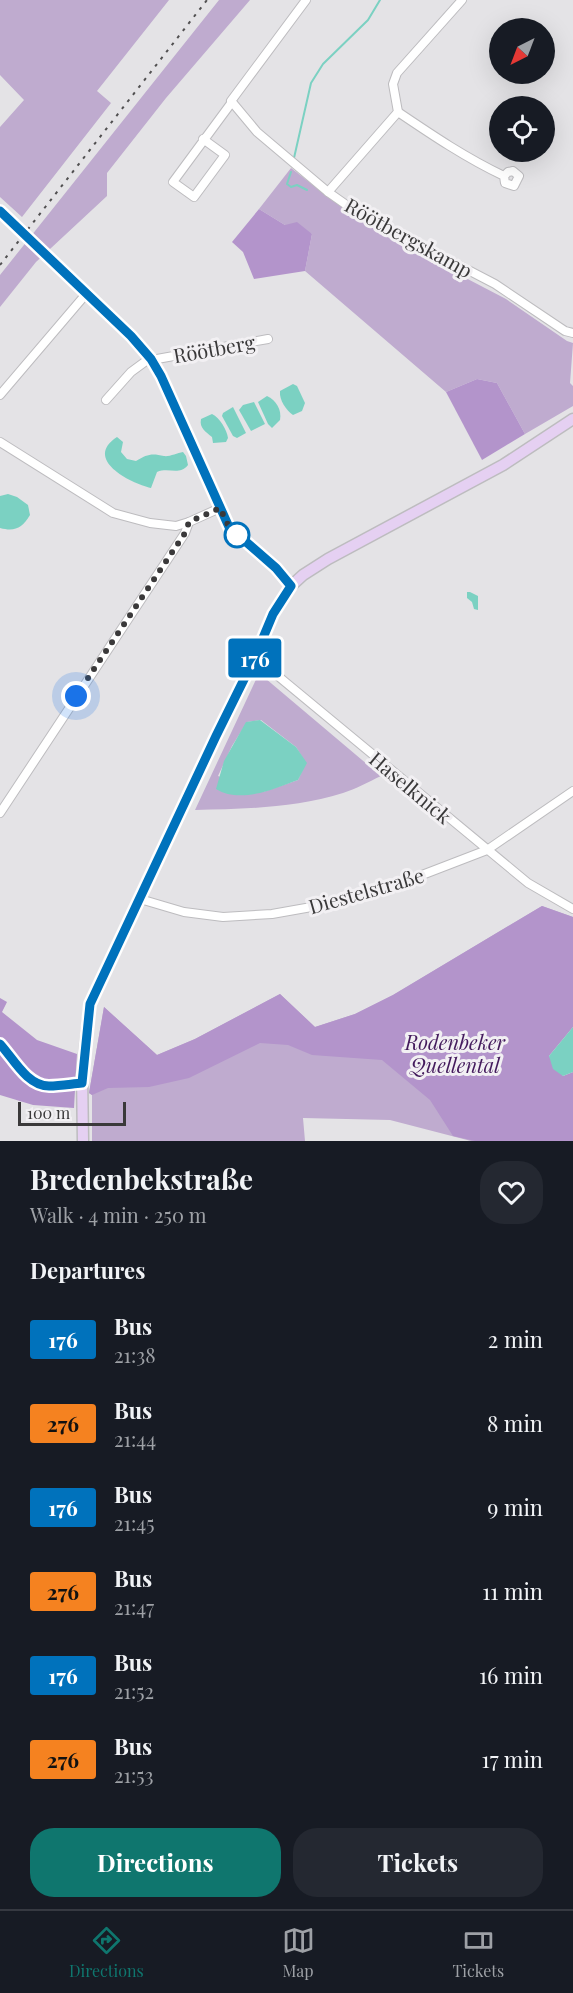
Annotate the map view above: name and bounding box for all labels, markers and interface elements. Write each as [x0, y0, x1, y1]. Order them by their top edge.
north arrow [489, 18, 555, 84]
map controls [489, 18, 555, 162]
button: locate [489, 96, 555, 162]
street label: Röötbergskamp [340, 191, 478, 283]
street label: Röötberg [171, 327, 258, 368]
unlabelled marker [224, 522, 250, 548]
line badge: 176 [220, 638, 290, 678]
text: 176 [240, 644, 270, 672]
your location [61, 681, 91, 711]
street label: Haselknick [364, 745, 458, 829]
street label: Diestelstraße [305, 861, 427, 919]
park label: Rodenbeker Quellental [404, 1028, 507, 1078]
scale bar [18, 1099, 126, 1126]
text: 100 m [27, 1102, 70, 1123]
text: Bredenbekstraße [30, 1160, 253, 1197]
button: heart [480, 1161, 543, 1224]
text: Walk · 4 min · 250 m [30, 1201, 207, 1228]
text: Departures [30, 1255, 145, 1285]
text: Bus [114, 1311, 152, 1341]
text: 2 min [488, 1324, 543, 1354]
text: 176 [48, 1325, 78, 1353]
text: 21:38 [114, 1341, 156, 1368]
text: Bus [114, 1395, 152, 1425]
text: 8 min [487, 1408, 543, 1438]
text: 276 [47, 1409, 79, 1437]
text: 21:44 [114, 1425, 156, 1452]
text: Bus [114, 1479, 152, 1509]
text: 9 min [487, 1492, 543, 1522]
text: 176 [48, 1493, 78, 1521]
text: 21:45 [114, 1509, 154, 1536]
text: Bus [114, 1563, 152, 1593]
text: 11 min [482, 1576, 543, 1606]
text: 276 [47, 1577, 79, 1605]
text: 21:47 [114, 1593, 154, 1620]
text: Bus [114, 1647, 152, 1677]
text: 16 min [479, 1660, 543, 1690]
text: 176 [48, 1661, 78, 1689]
text: 21:52 [114, 1677, 154, 1704]
text: Bus [114, 1731, 152, 1761]
text: 17 min [482, 1744, 543, 1774]
text: 276 [47, 1745, 79, 1773]
text: 21:53 [114, 1761, 154, 1788]
button: Directions [30, 1828, 281, 1897]
button: Tickets [293, 1828, 543, 1897]
tab: Directions [69, 1924, 144, 1981]
tab: Map [282, 1924, 315, 1981]
tab: Tickets [452, 1924, 504, 1981]

